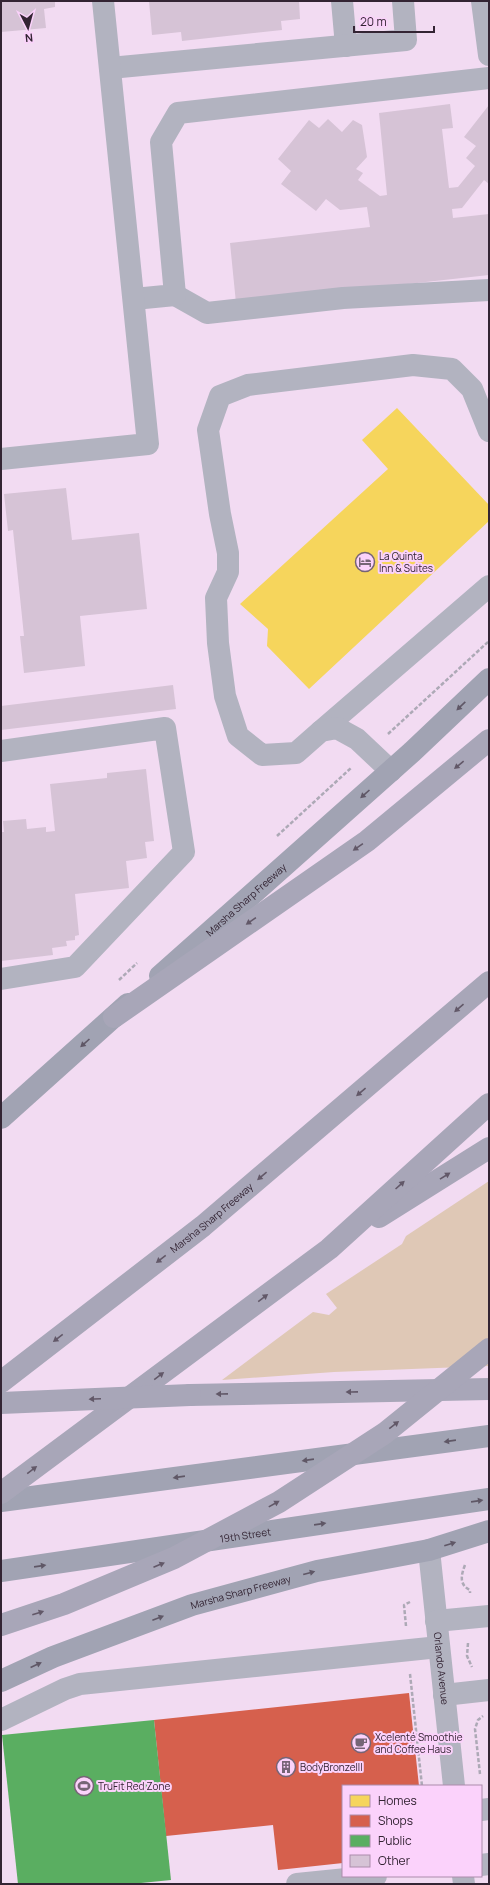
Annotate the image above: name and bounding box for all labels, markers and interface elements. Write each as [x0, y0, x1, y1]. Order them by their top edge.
north arrow [8, 8, 48, 48]
scale bar [354, 8, 434, 34]
text: 20 m [360, 13, 387, 30]
text: N [24, 31, 34, 46]
place label: La Quinta Inn & Suites [379, 549, 433, 575]
hotel icon: La Quinta Inn & Suites [354, 551, 376, 573]
one-way arrow [456, 701, 466, 710]
one-way arrow [453, 761, 464, 769]
one-way arrow [360, 789, 370, 798]
one-way arrow [353, 843, 363, 851]
street label: Marsha Sharp Freeway [203, 860, 290, 939]
one-way arrow [246, 917, 256, 925]
one-way arrow [454, 1003, 465, 1012]
one-way arrow [80, 1038, 90, 1048]
one-way arrow [356, 1087, 365, 1096]
one-way arrow [256, 1172, 267, 1181]
one-way arrow [440, 1172, 450, 1180]
street label: Marsha Sharp Freeway [167, 1179, 256, 1256]
one-way arrow [395, 1181, 404, 1190]
one-way arrow [156, 1254, 167, 1263]
one-way arrow [258, 1294, 269, 1302]
one-way arrow [53, 1334, 64, 1342]
one-way arrow [154, 1372, 164, 1380]
one-way arrow [346, 1388, 358, 1395]
one-way arrow [215, 1391, 228, 1397]
one-way arrow [89, 1396, 101, 1403]
one-way arrow [389, 1421, 400, 1430]
one-way arrow [444, 1438, 456, 1444]
one-way arrow [302, 1457, 314, 1463]
one-way arrow [27, 1466, 38, 1474]
one-way arrow [173, 1474, 185, 1480]
one-way arrow [471, 1498, 483, 1504]
one-way arrow [268, 1501, 280, 1508]
one-way arrow [314, 1521, 327, 1527]
street label: 19th Street [219, 1524, 272, 1546]
one-way arrow [444, 1540, 456, 1546]
one-way arrow [153, 1561, 165, 1567]
one-way arrow [34, 1563, 46, 1569]
one-way arrow [303, 1570, 315, 1576]
street label: Marsha Sharp Freeway [189, 1571, 293, 1612]
one-way arrow [32, 1609, 44, 1615]
one-way arrow [152, 1614, 164, 1620]
street label: Orlando Avenue [431, 1631, 452, 1705]
one-way arrow [31, 1662, 42, 1668]
place label: Xcelenté Smoothie and Coffee Haus [375, 1730, 463, 1756]
cafe icon: Xcelenté Smoothie and Coffee Haus [350, 1732, 372, 1754]
building icon: BodyBronzeIII [275, 1756, 297, 1778]
place label: BodyBronzeIII [300, 1760, 362, 1774]
sports icon: TruFit Red Zone [73, 1775, 95, 1797]
place label: TruFit Red Zone [98, 1779, 170, 1793]
legend [342, 1785, 482, 1877]
text: Homes [378, 1792, 417, 1809]
text: Shops [378, 1812, 413, 1829]
text: Public [378, 1832, 412, 1849]
text: Other [378, 1852, 411, 1869]

